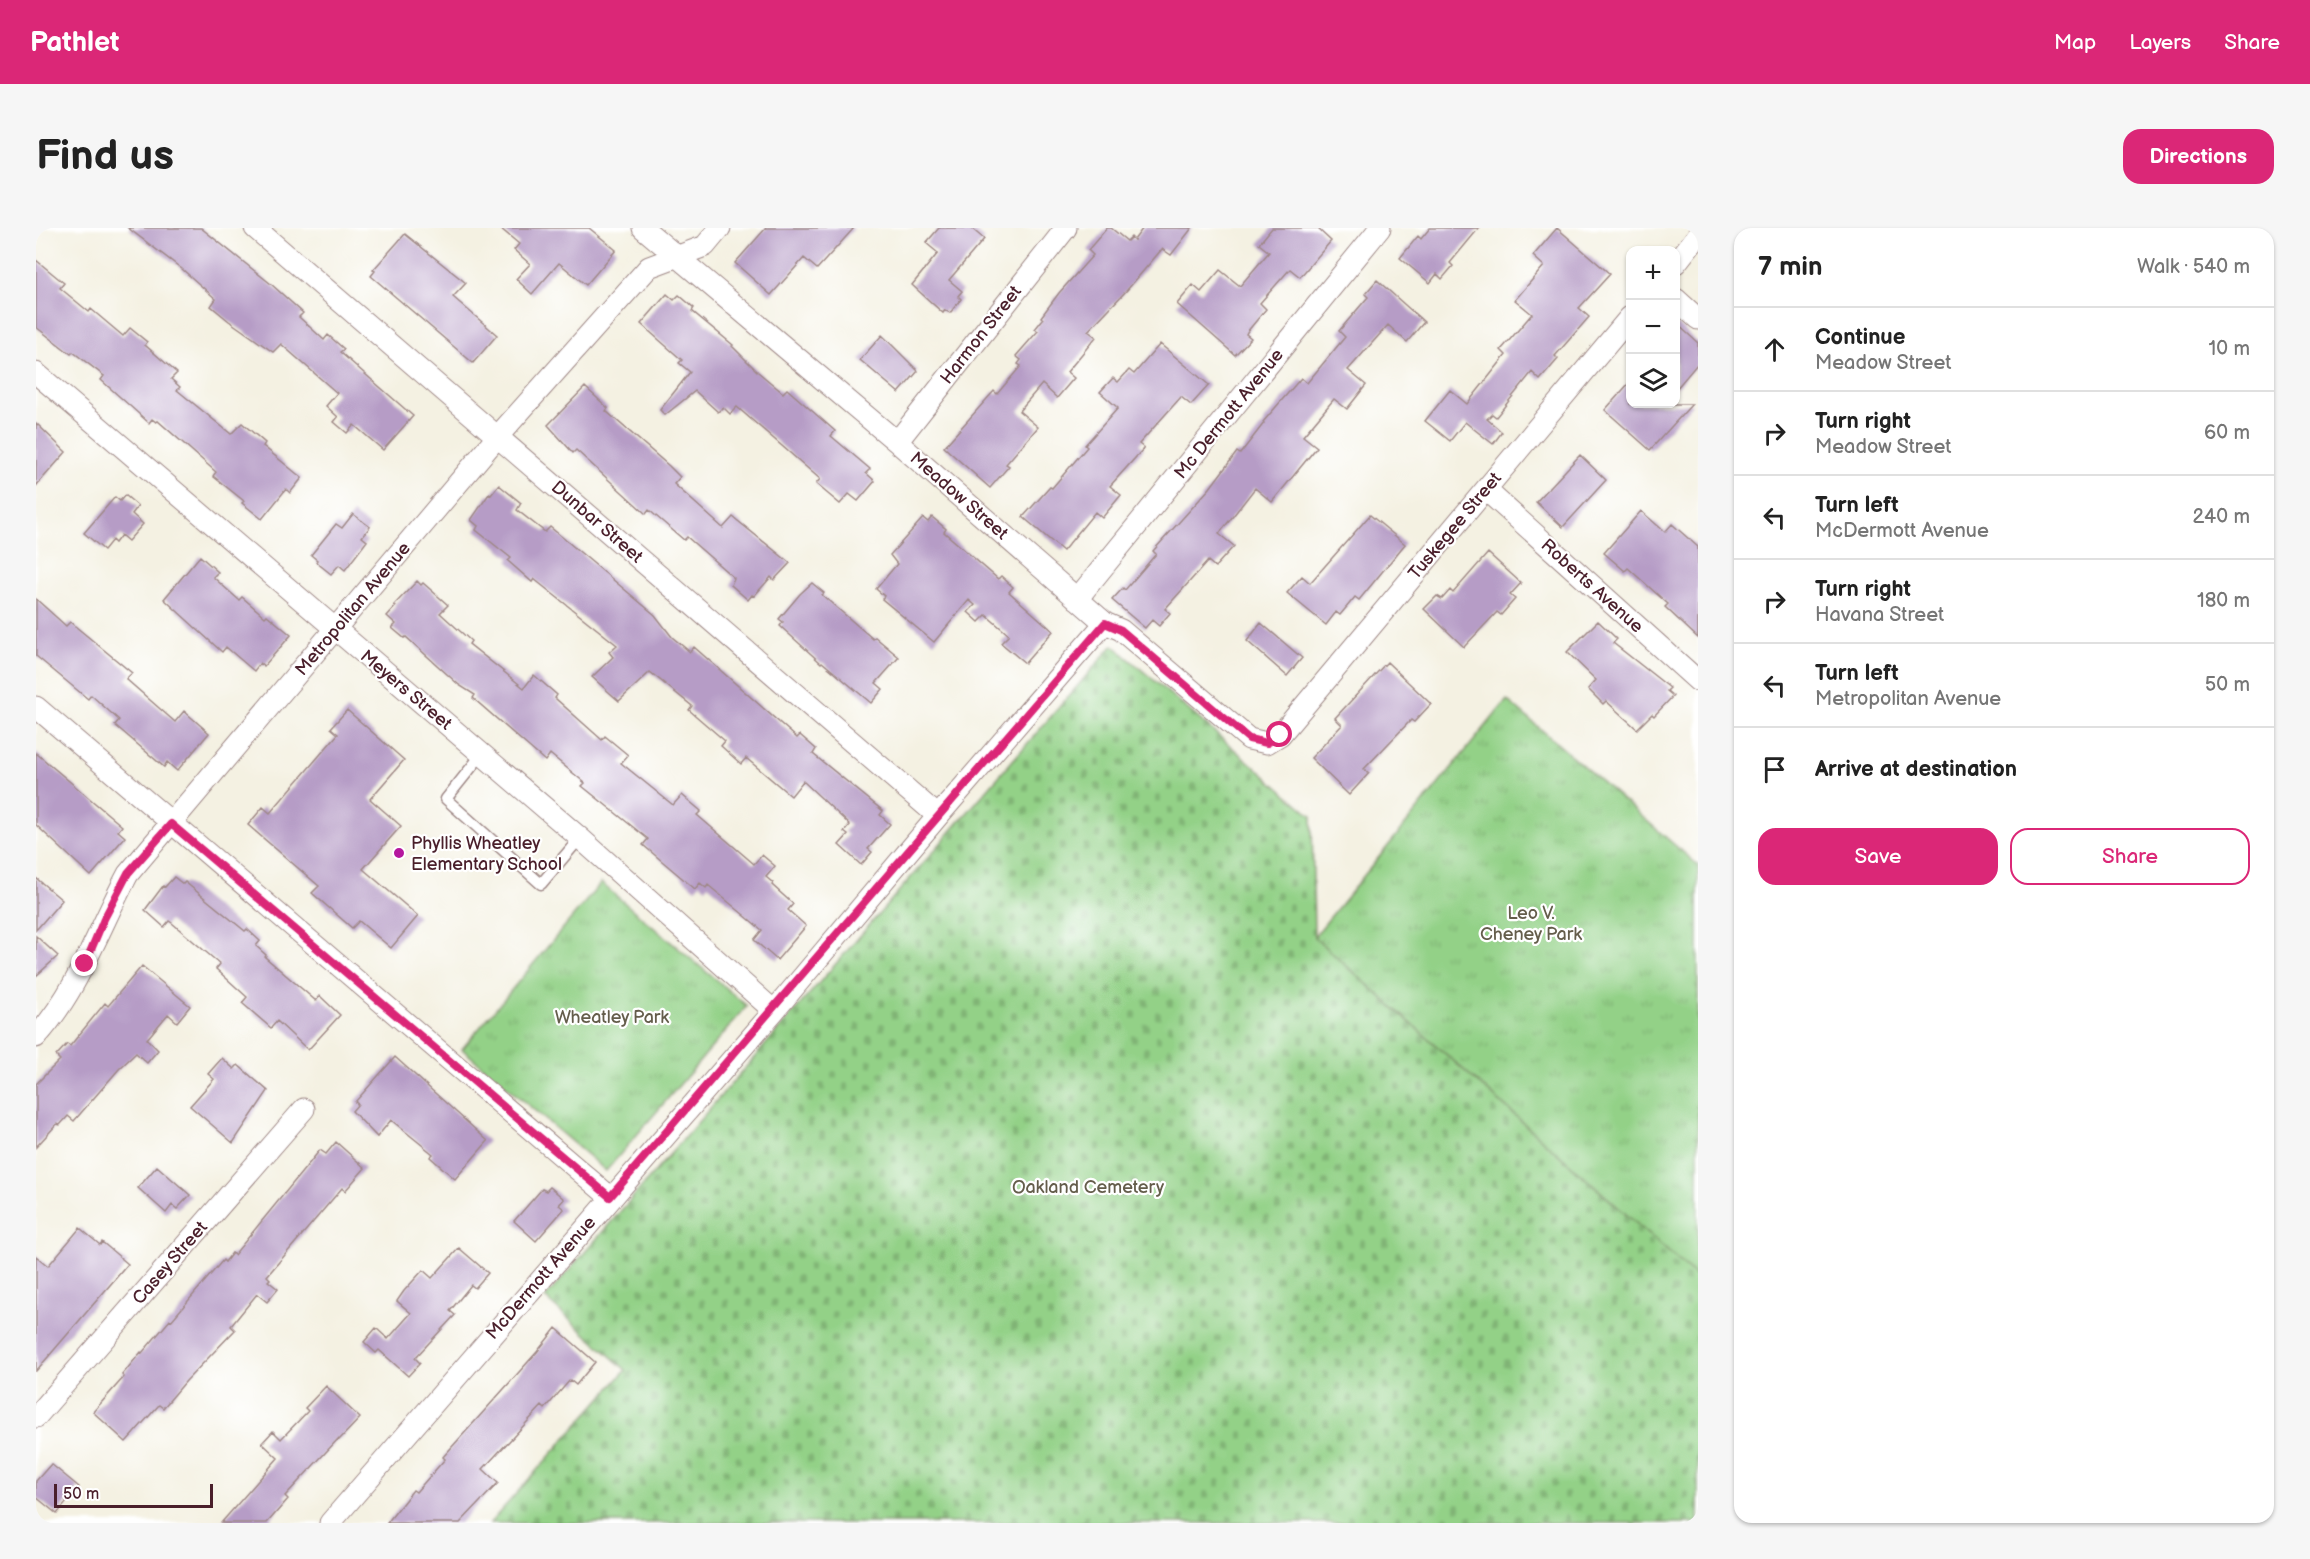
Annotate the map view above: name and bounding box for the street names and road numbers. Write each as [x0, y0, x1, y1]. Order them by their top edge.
street label: Harmon Street [936, 281, 1026, 388]
street label: Mc Dermott Avenue [1170, 344, 1288, 483]
street label: Meadow Street [906, 448, 1013, 545]
street label: Tuskegee Street [1404, 468, 1506, 584]
street label: Dunbar Street [547, 477, 647, 568]
street label: Roberts Avenue [1537, 535, 1648, 638]
street label: Metropolitan Avenue [291, 538, 415, 680]
street label: Meyers Street [356, 646, 456, 735]
street label: McDermott Avenue [482, 1212, 600, 1344]
street label: Casey Street [128, 1217, 212, 1309]

